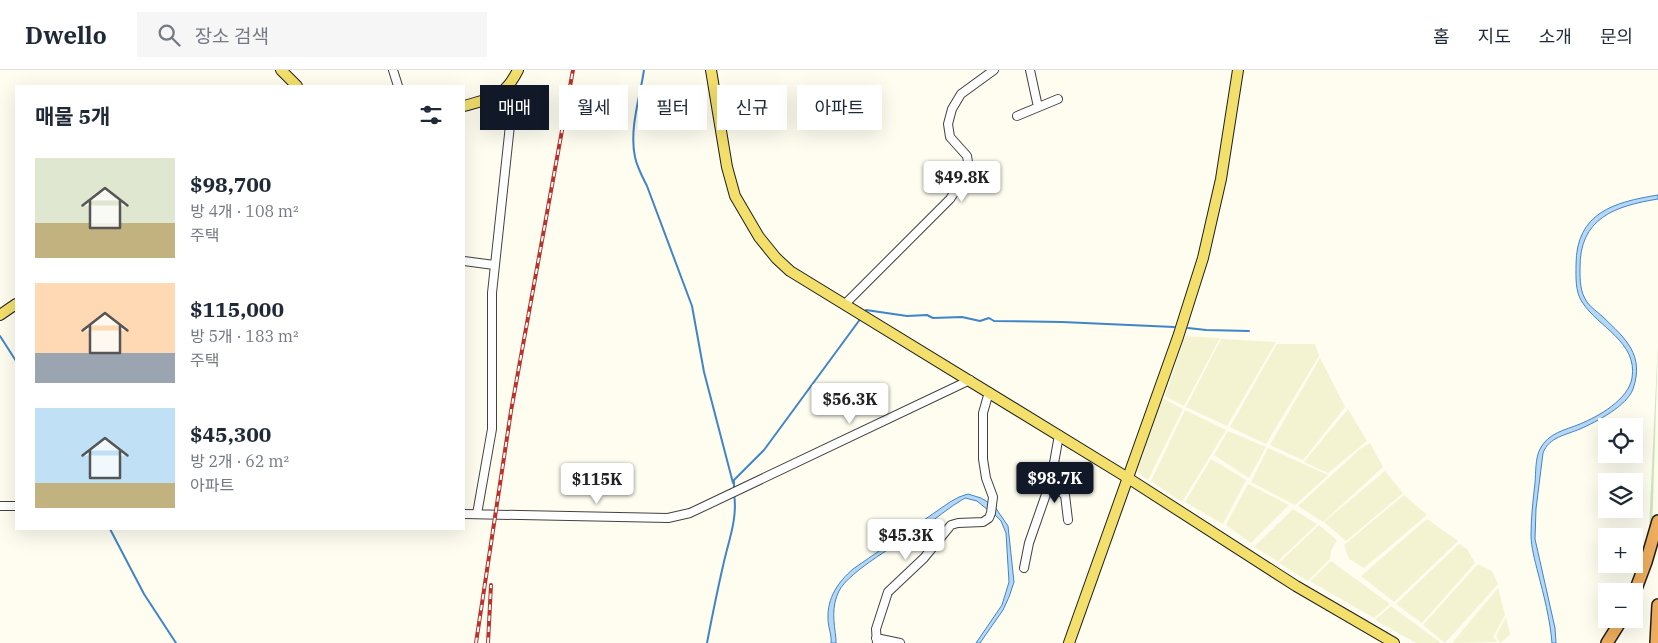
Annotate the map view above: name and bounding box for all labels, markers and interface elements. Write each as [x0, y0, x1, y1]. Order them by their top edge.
search box [137, 12, 487, 57]
text: Dwello [25, 19, 107, 51]
icon: search [155, 21, 183, 49]
text: 장소 검색 [195, 24, 269, 48]
text: 홈 [1433, 25, 1450, 48]
text: 지도 [1478, 25, 1511, 48]
text: 소개 [1539, 25, 1572, 48]
text: 문의 [1600, 25, 1633, 48]
chip: 매매 [480, 85, 549, 130]
chip: 월세 [559, 85, 628, 130]
chip: 필터 [638, 85, 707, 130]
chip: 신규 [717, 85, 787, 130]
chip: 아파트 [797, 85, 882, 130]
icon: filters [417, 101, 445, 129]
text: 매물 5개 [35, 102, 110, 130]
pin: $49.8K [921, 160, 1003, 203]
text: $49.8K [934, 167, 990, 187]
text: $98,700 [190, 170, 271, 198]
icon: home [75, 178, 135, 238]
text: 방 4개 · 108 m² [190, 201, 299, 221]
text: 주택 [190, 225, 219, 245]
text: $115,000 [190, 295, 284, 323]
icon: home [75, 303, 135, 363]
text: 방 5개 · 183 m² [190, 326, 299, 346]
text: 주택 [190, 350, 219, 370]
pin: $56.3K [809, 382, 891, 425]
text: $56.3K [822, 389, 878, 409]
map controls [1598, 418, 1643, 628]
button: locate [1598, 418, 1643, 463]
text: $45,300 [190, 420, 271, 448]
icon: home [75, 428, 135, 488]
text: 방 2개 · 62 m² [190, 451, 289, 471]
pin: $115K [562, 462, 632, 505]
pin: $98.7K [1014, 462, 1096, 504]
text: $98.7K [1027, 468, 1083, 488]
text: $115K [572, 469, 622, 489]
button: layers [1598, 473, 1643, 518]
text: 아파트 [190, 475, 234, 495]
pin: $45.3K [865, 518, 947, 561]
text: $45.3K [878, 525, 934, 545]
button: + [1598, 528, 1643, 573]
button: − [1598, 583, 1643, 628]

